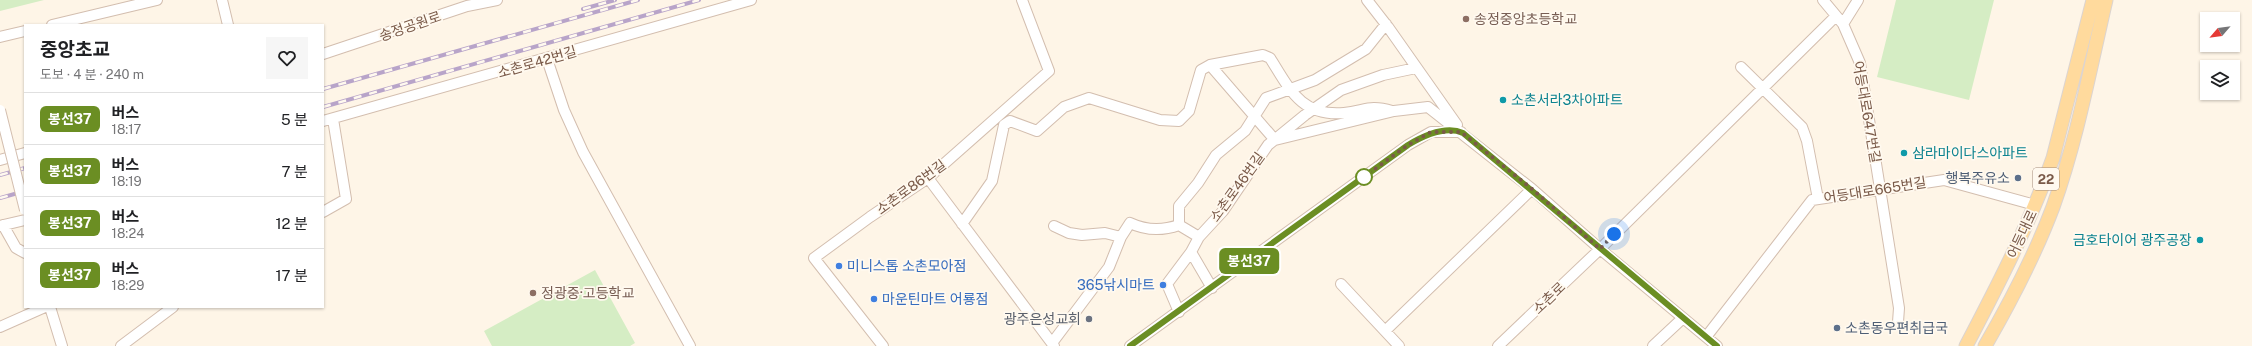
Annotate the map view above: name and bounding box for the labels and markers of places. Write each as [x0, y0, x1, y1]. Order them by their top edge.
place label: 송정중앙초등학교 [1474, 11, 1577, 27]
marker: 송정중앙초등학교 [1461, 14, 1471, 24]
place label: 소촌서라3차아파트 [1511, 92, 1623, 108]
marker: 소촌서라3차아파트 [1498, 95, 1508, 105]
place label: 삼라마이다스아파트 [1912, 145, 2028, 161]
marker: 삼라마이다스아파트 [1899, 148, 1909, 158]
unlabelled marker [1355, 168, 1373, 186]
place label: 행복주유소 [1946, 170, 2010, 186]
marker: 행복주유소 [2013, 173, 2023, 183]
place label: 금호타이어 광주공장 [2073, 232, 2192, 248]
marker: 금호타이어 광주공장 [2195, 235, 2205, 245]
place label: 미니스톱 소촌모아점 [847, 258, 966, 274]
marker: 미니스톱 소촌모아점 [834, 261, 844, 271]
place label: 365낚시마트 [1077, 277, 1155, 293]
marker: 365낚시마트 [1158, 280, 1168, 290]
place label: 정광중·고등학교 [541, 285, 634, 301]
marker: 정광중·고등학교 [528, 288, 538, 298]
place label: 마운틴마트 어룡점 [882, 291, 988, 307]
marker: 마운틴마트 어룡점 [869, 294, 879, 304]
place label: 광주은성교회 [1004, 311, 1081, 327]
marker: 광주은성교회 [1084, 314, 1094, 324]
place label: 소촌동우편취급국 [1845, 320, 1948, 336]
marker: 소촌동우편취급국 [1832, 323, 1842, 333]

